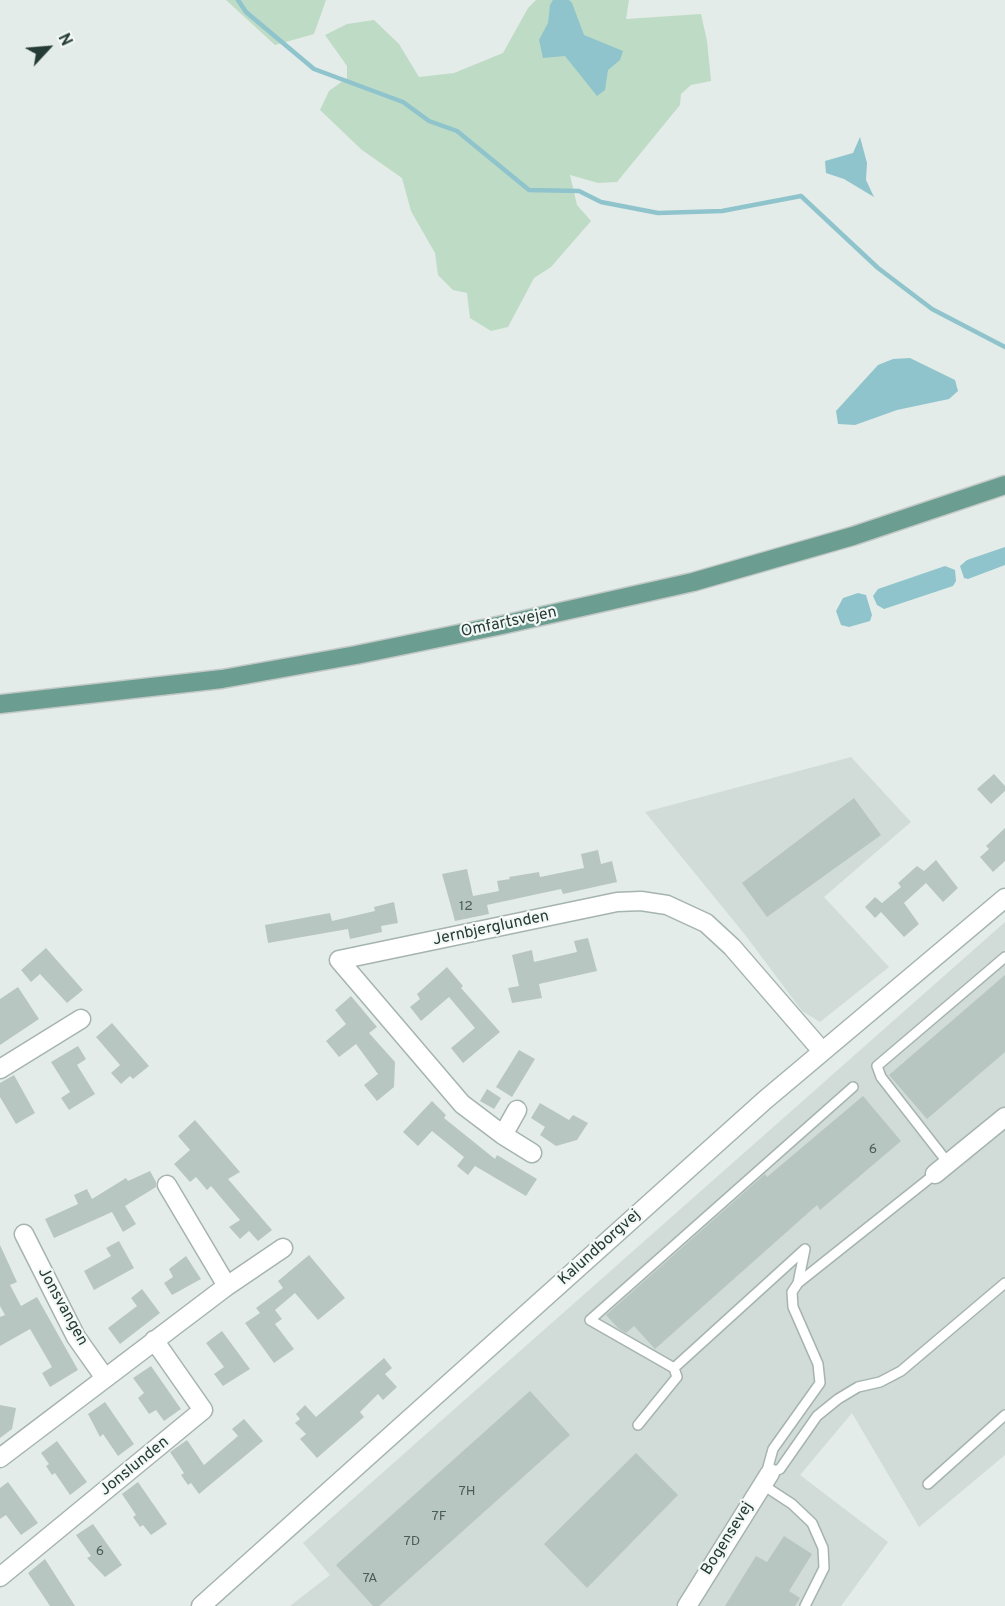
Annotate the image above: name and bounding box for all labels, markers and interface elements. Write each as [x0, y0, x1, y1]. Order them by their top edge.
north arrow [18, 18, 78, 78]
text: N [53, 31, 76, 50]
street label: Omfartsvejen [459, 603, 559, 643]
house number: 12 [459, 899, 473, 915]
street label: Jernbjerglunden [431, 907, 551, 951]
house number: 6 [869, 1142, 877, 1158]
street label: Kalundborgvej [555, 1206, 645, 1290]
street label: Jonsvangen [33, 1265, 91, 1349]
street label: Jonslunden [97, 1433, 173, 1501]
house number: 7H [458, 1484, 476, 1500]
street label: Bogensevej [698, 1499, 758, 1579]
house number: 7F [431, 1509, 447, 1525]
house number: 7D [404, 1534, 420, 1550]
house number: 6 [96, 1544, 104, 1560]
house number: 7A [362, 1571, 378, 1587]

